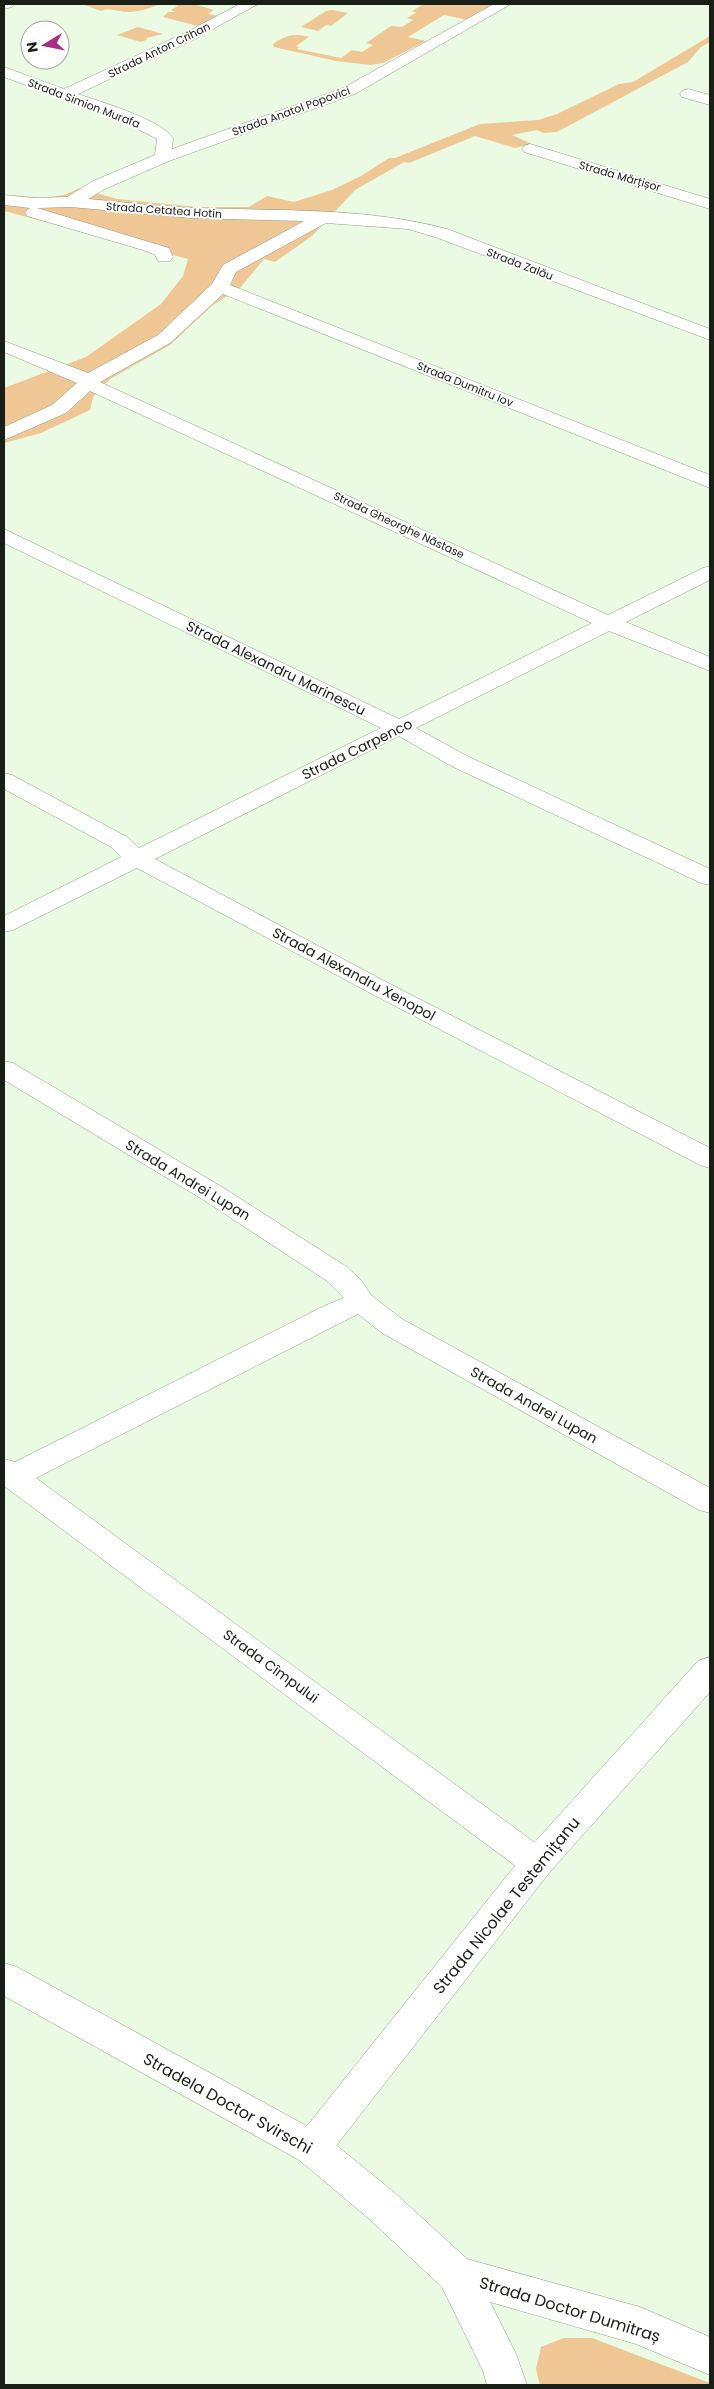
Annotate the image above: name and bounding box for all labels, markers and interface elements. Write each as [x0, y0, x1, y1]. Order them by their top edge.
street label: Strada Anton Crihan [105, 18, 213, 82]
north arrow [20, 20, 70, 70]
text: N [21, 40, 43, 54]
street label: Strada Simion Murafa [26, 74, 142, 132]
street label: Strada Anatol Popovici [230, 82, 353, 140]
street label: Strada Mărțișor [577, 157, 663, 195]
street label: Strada Cetatea Hotin [105, 198, 223, 222]
street label: Strada Zalău [484, 244, 556, 284]
street label: Strada Dumitru Iov [414, 357, 516, 411]
street label: Strada Gheorghe Năstase [331, 488, 467, 562]
street label: Strada Alexandru Marinescu [183, 616, 369, 720]
street label: Strada Carpenco [298, 714, 416, 784]
street label: Strada Alexandru Xenopol [269, 922, 439, 1026]
street label: Strada Andrei Lupan [122, 1135, 254, 1225]
street label: Strada Andrei Lupan [467, 1362, 601, 1448]
street label: Strada Cîmpului [219, 1625, 323, 1707]
street label: Strada Nicolae Testemițanu [428, 1812, 585, 1999]
street label: Stradela Doctor Svirschi [139, 2047, 316, 2160]
street label: Strada Doctor Dumitraș [476, 2271, 663, 2348]

